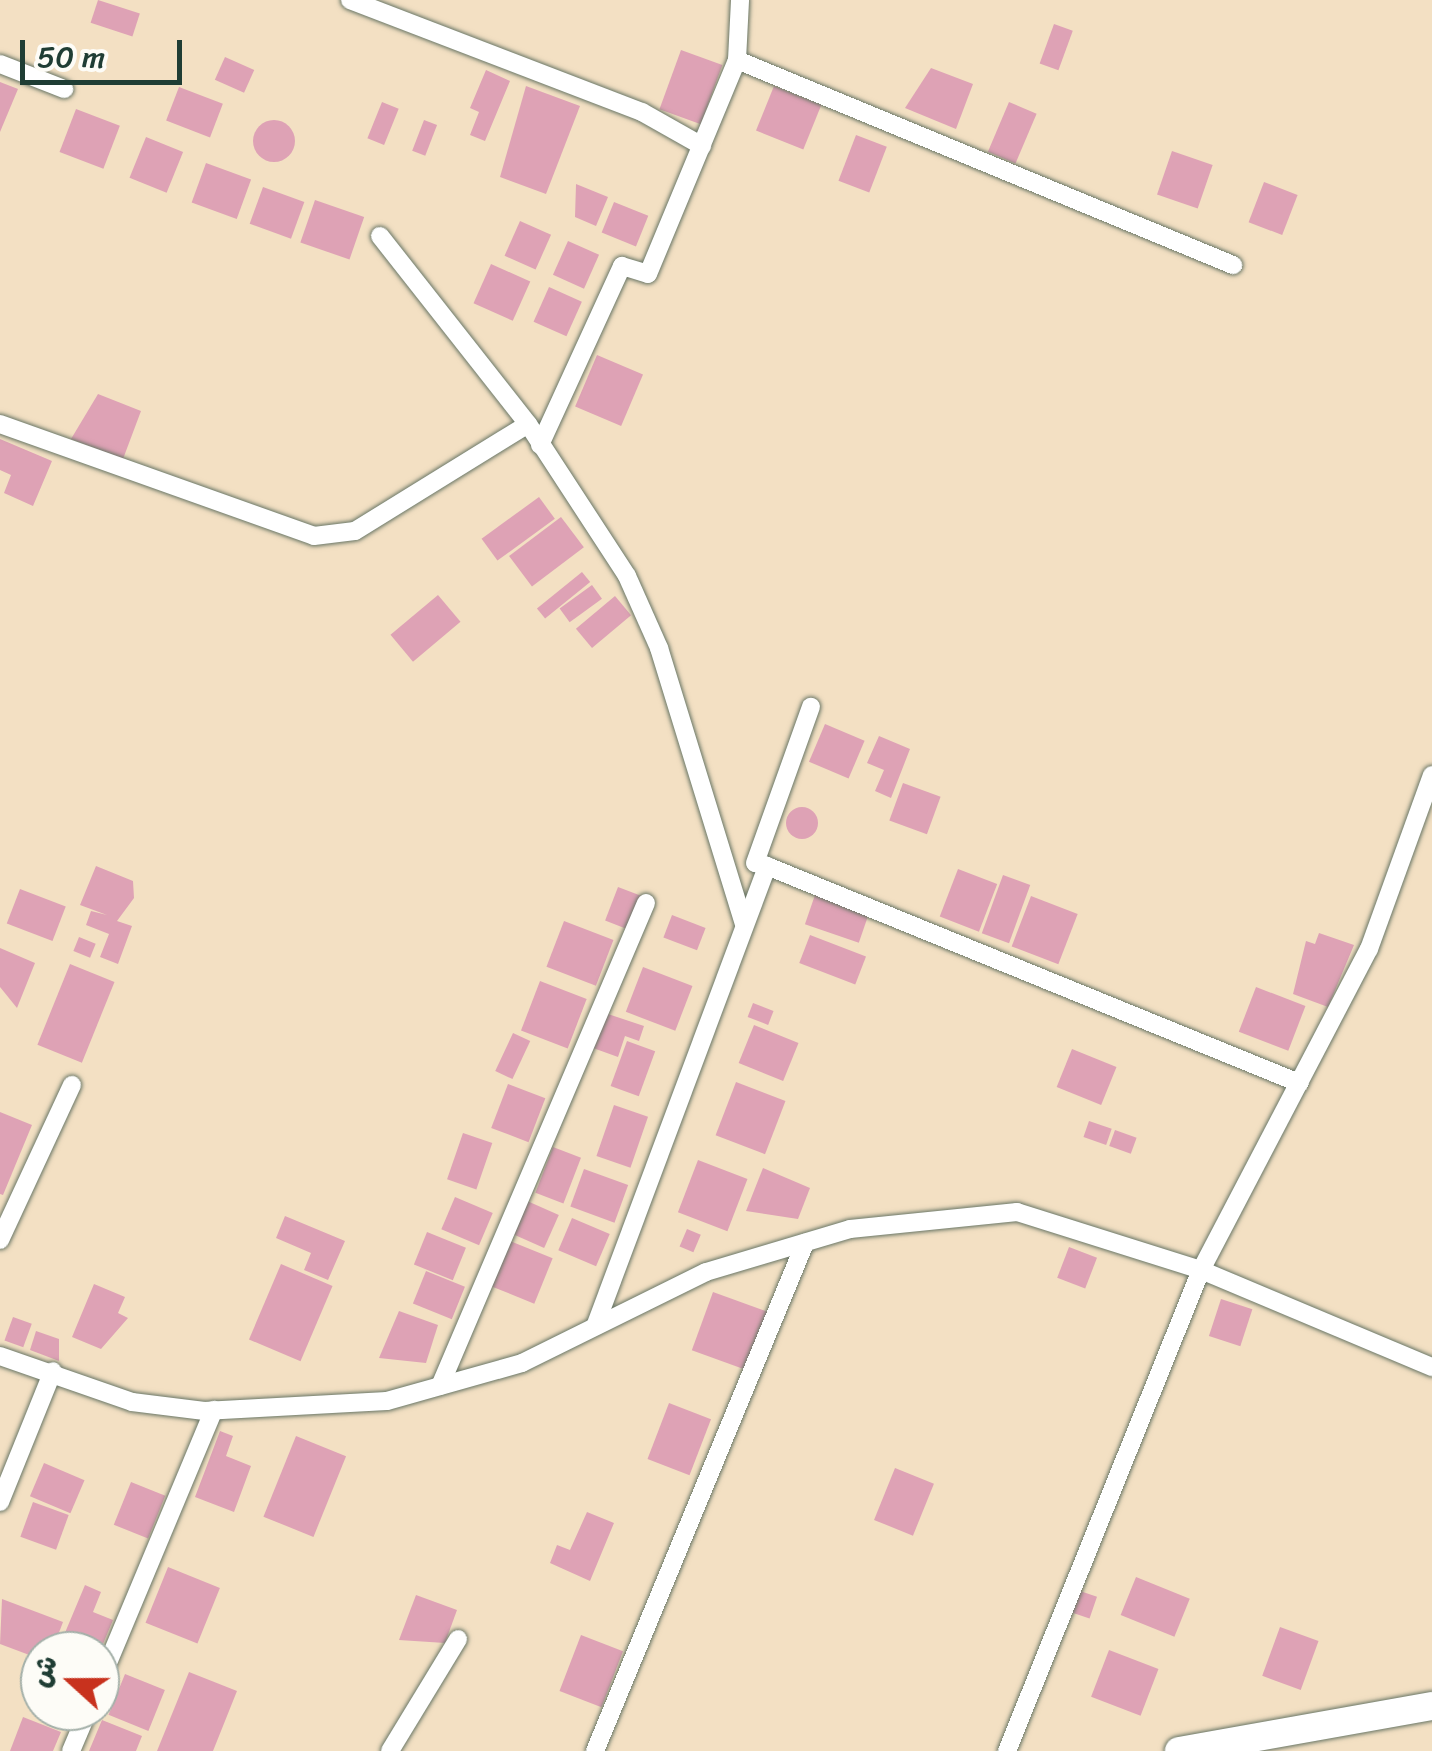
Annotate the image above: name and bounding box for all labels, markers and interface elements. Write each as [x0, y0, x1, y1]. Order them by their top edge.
scale bar [25, 20, 188, 82]
text: 50 m [37, 30, 105, 84]
north arrow [20, 1631, 120, 1731]
text: ش [15, 1648, 72, 1694]

